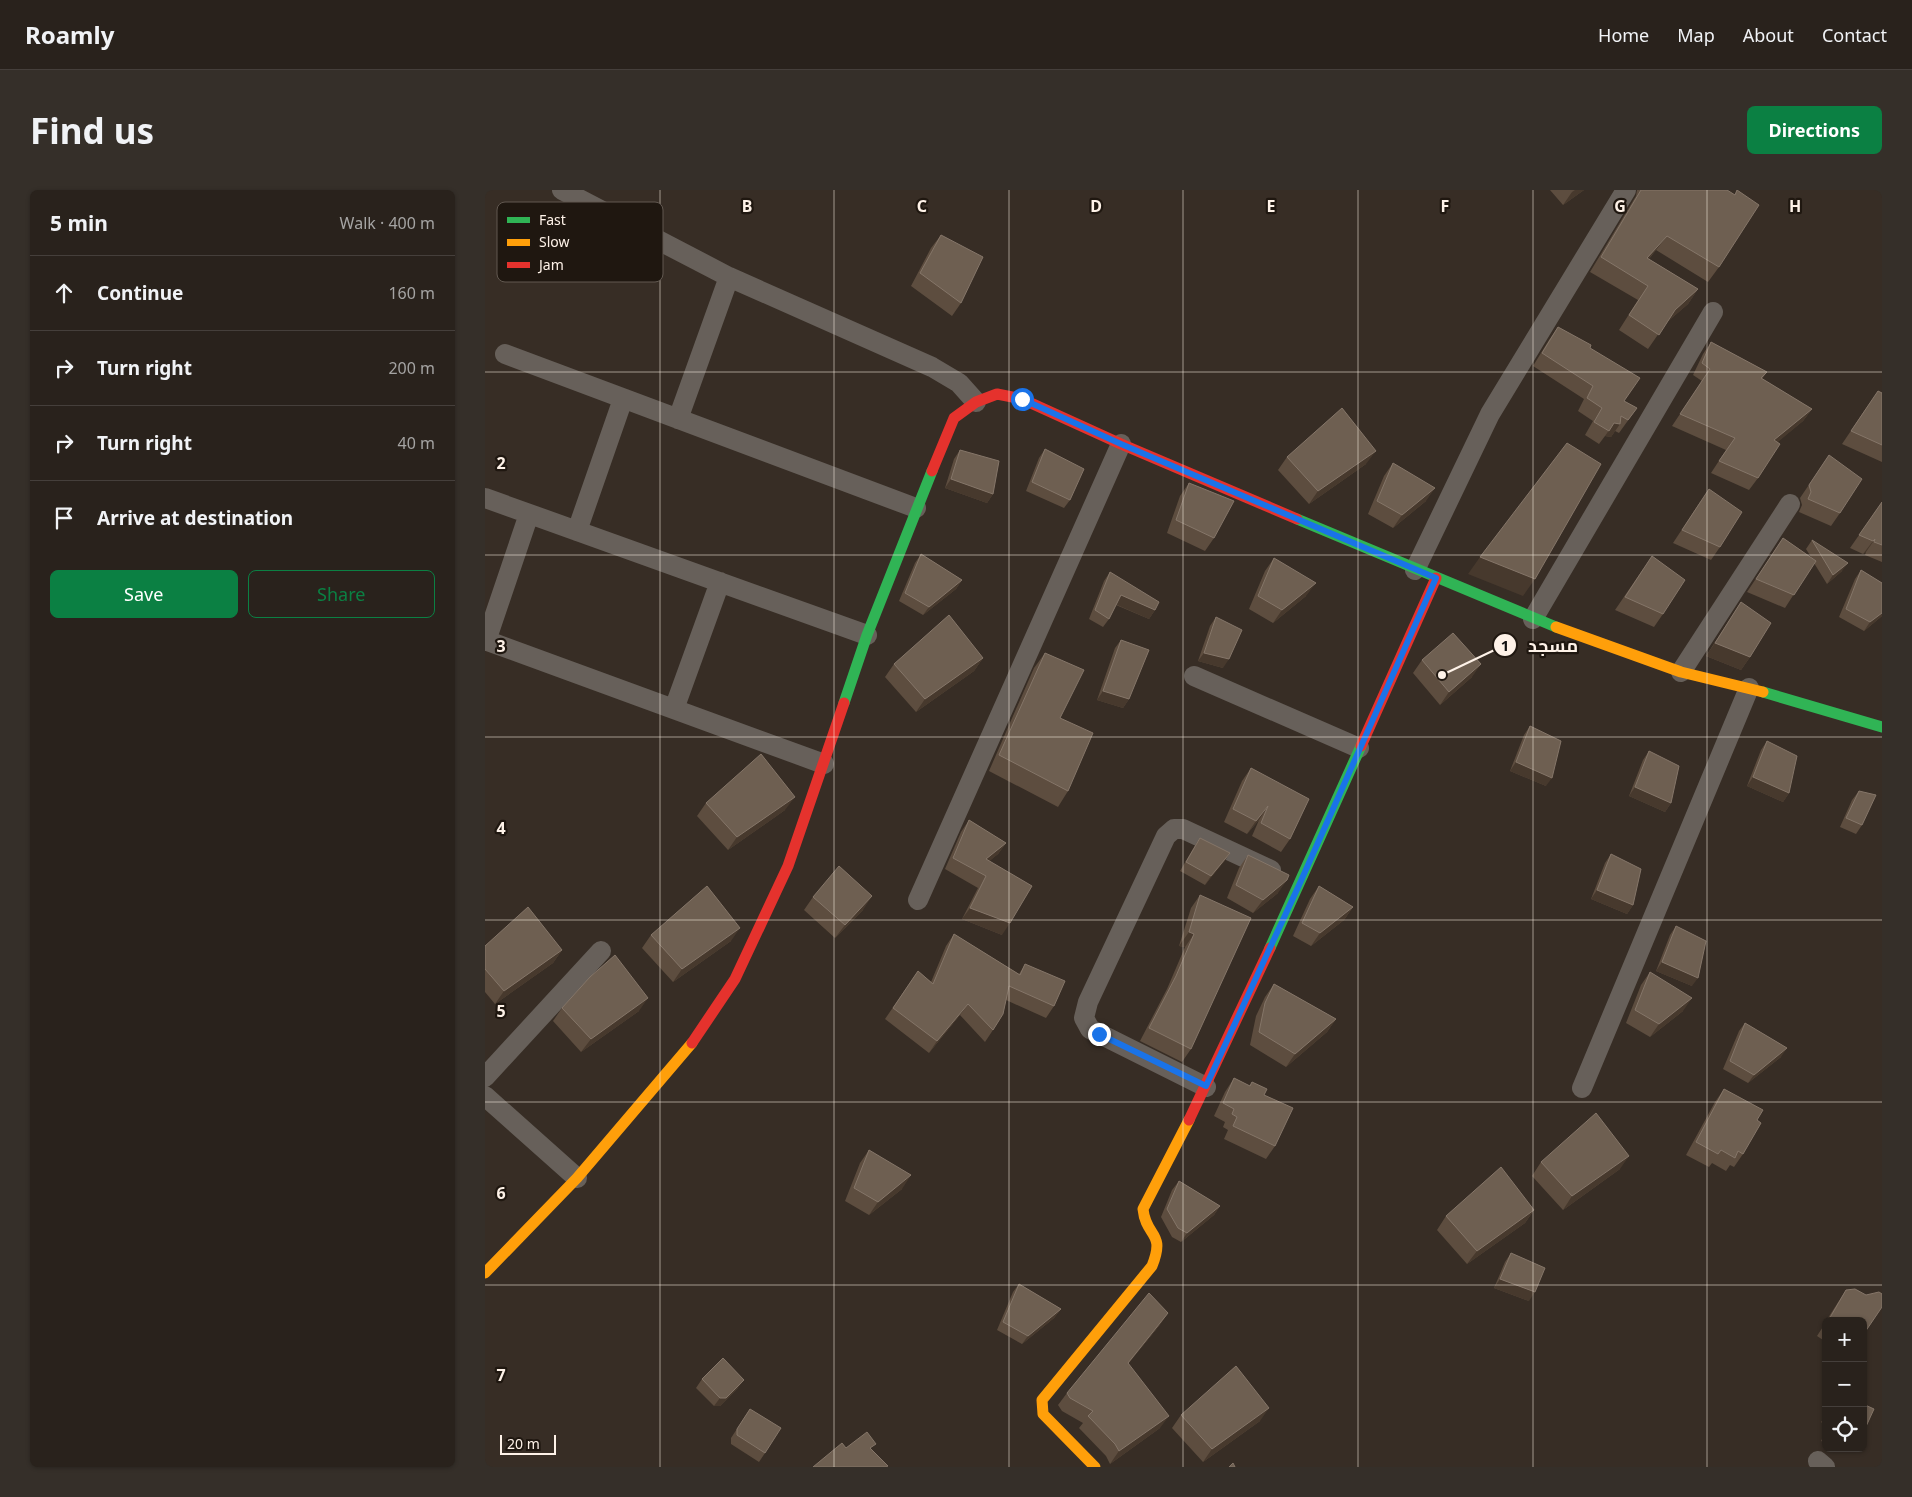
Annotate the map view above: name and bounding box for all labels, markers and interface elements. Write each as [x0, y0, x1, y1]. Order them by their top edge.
text: Roamly [25, 18, 114, 51]
text: Home [1598, 23, 1649, 47]
text: Map [1677, 23, 1715, 47]
text: About [1743, 23, 1794, 47]
text: Contact [1822, 23, 1887, 47]
button: Directions [1747, 106, 1882, 154]
text: Find us [30, 107, 154, 154]
text: B [742, 195, 752, 217]
text: C [917, 195, 927, 217]
text: D [1090, 195, 1102, 217]
text: E [1267, 195, 1276, 217]
text: F [1441, 195, 1449, 217]
text: G [1614, 195, 1626, 217]
text: H [1789, 195, 1801, 217]
legend [497, 202, 663, 282]
text: 5 min [50, 209, 108, 237]
text: Fast [539, 210, 566, 229]
text: Walk · 400 m [340, 212, 435, 234]
text: Slow [539, 232, 570, 251]
text: Jam [537, 255, 564, 274]
icon: ahead [50, 279, 78, 307]
text: Continue [97, 280, 183, 306]
text: 160 m [388, 282, 435, 304]
icon: right [50, 354, 78, 382]
text: Turn right [97, 355, 192, 381]
text: 200 m [388, 357, 435, 379]
route start [1011, 388, 1034, 411]
icon: right [50, 429, 78, 457]
text: Turn right [97, 430, 192, 456]
text: 40 m [398, 432, 435, 454]
text: 2 [496, 452, 506, 474]
icon: arrive [50, 504, 78, 532]
text: Arrive at destination [97, 505, 293, 531]
button: Save [50, 570, 238, 618]
button: Share [248, 570, 435, 618]
callout: مسجد [1493, 629, 1588, 662]
text: مسجد [1528, 633, 1578, 657]
text: 3 [496, 635, 506, 657]
text: 1 [1501, 635, 1509, 655]
text: 4 [496, 817, 506, 839]
text: 5 [496, 1000, 506, 1022]
route end [1088, 1023, 1111, 1046]
text: 6 [496, 1182, 506, 1204]
map controls [1822, 1317, 1867, 1452]
button: + [1822, 1317, 1867, 1362]
button: − [1822, 1362, 1867, 1407]
text: 7 [496, 1364, 506, 1386]
button: locate [1822, 1407, 1867, 1452]
scale bar [500, 1432, 556, 1455]
text: 20 m [507, 1434, 540, 1453]

